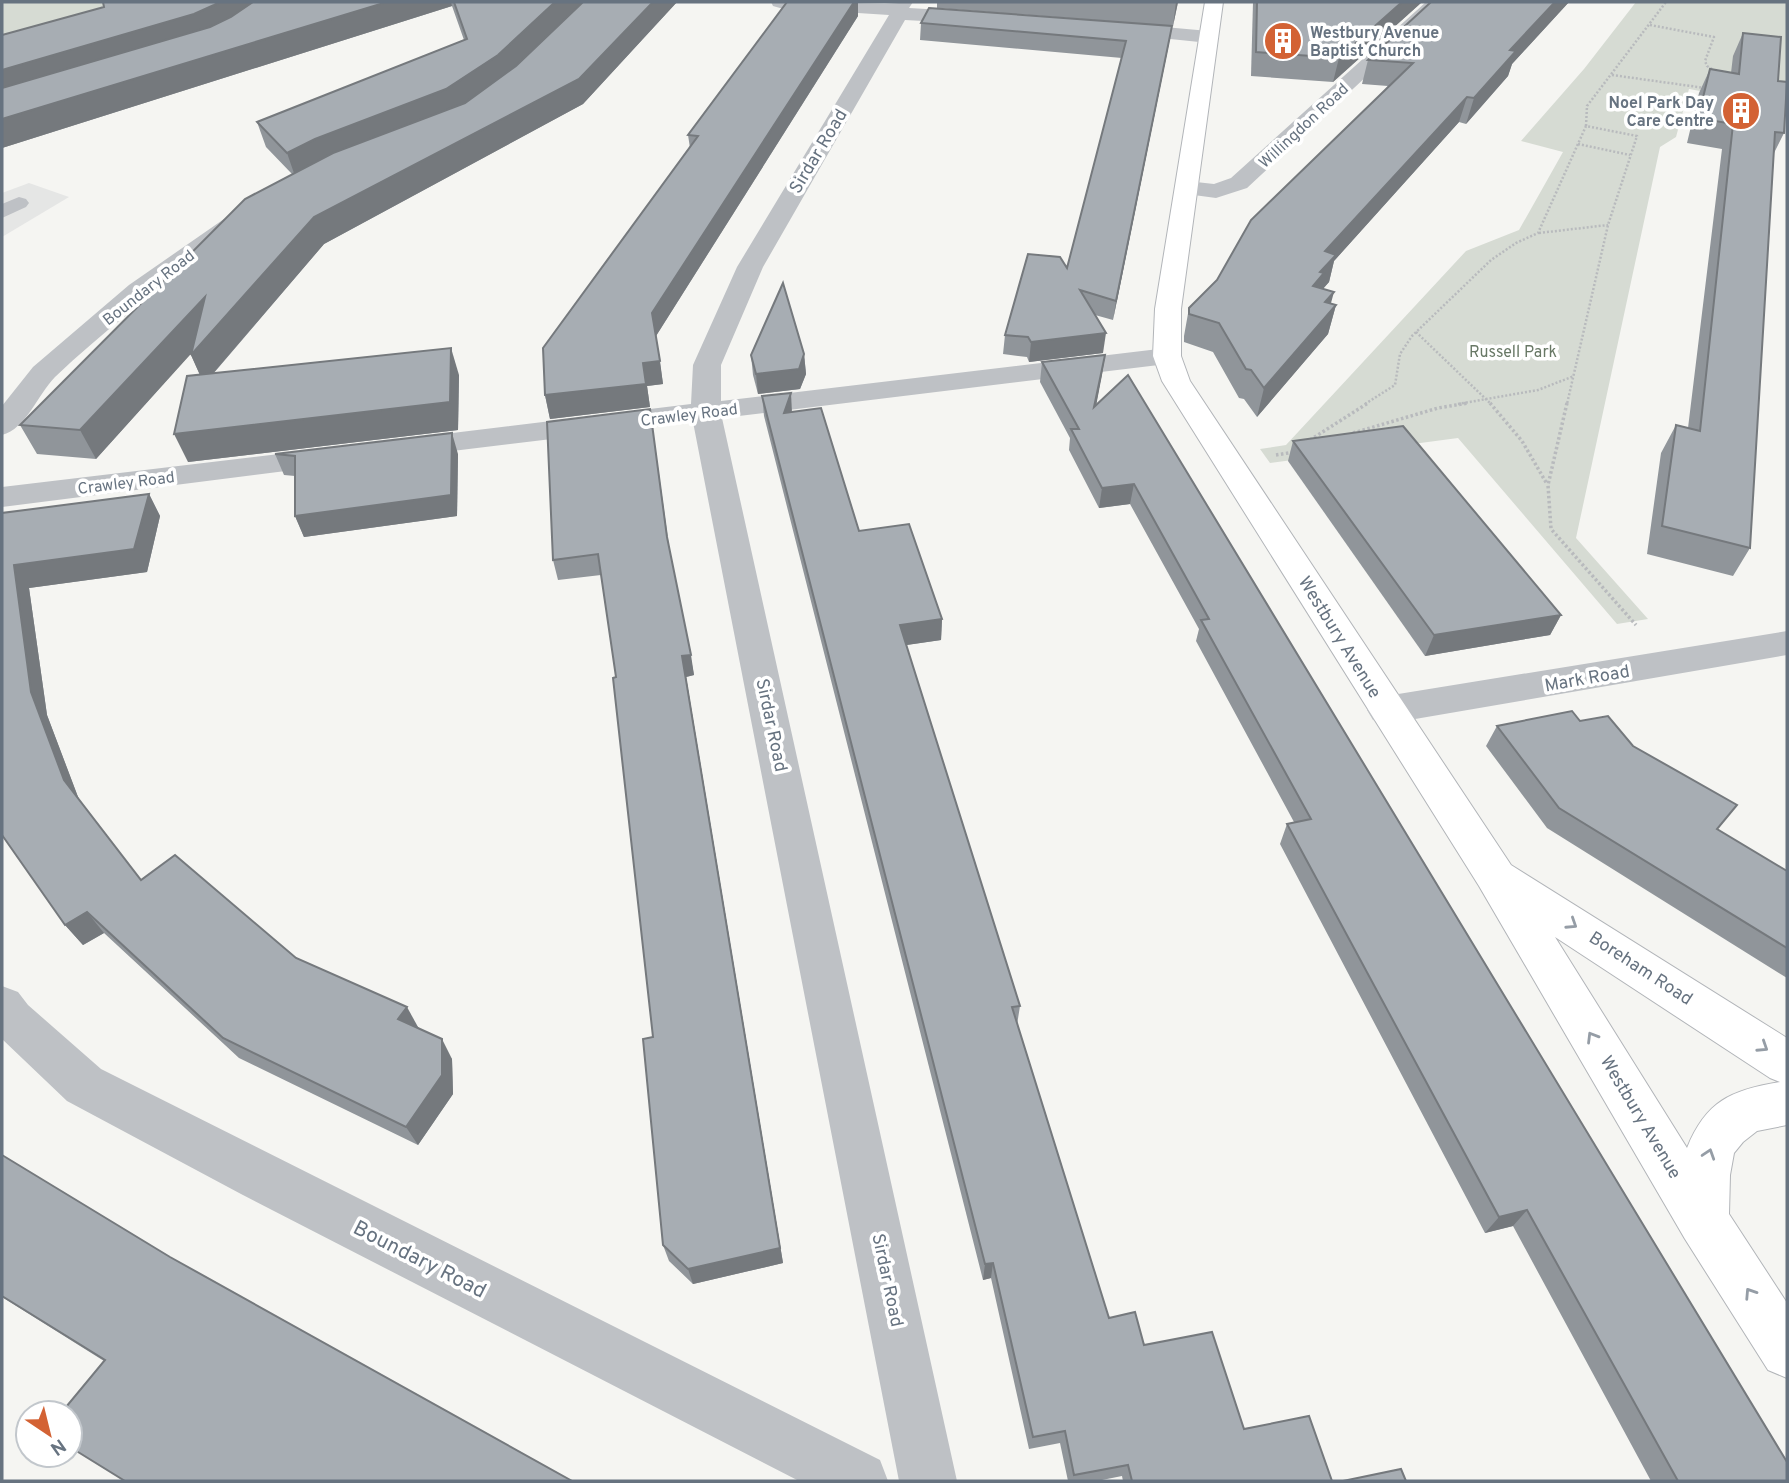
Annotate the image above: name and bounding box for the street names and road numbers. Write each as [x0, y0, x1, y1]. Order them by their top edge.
street label: Willingdon Road [1255, 80, 1354, 173]
street label: Sirdar Road [785, 105, 854, 198]
street label: Boundary Road [99, 246, 199, 331]
street label: Crawley Road [640, 400, 739, 432]
street label: Crawley Road [77, 468, 176, 500]
street label: Westbury Avenue [1292, 572, 1386, 703]
street label: Mark Road [1543, 661, 1632, 698]
street label: Sirdar Road [749, 677, 792, 774]
street label: Boreham Road [1584, 927, 1696, 1011]
street label: Westbury Avenue [1594, 1052, 1686, 1184]
street label: Boundary Road [348, 1215, 490, 1305]
street label: Sirdar Road [865, 1232, 908, 1329]

